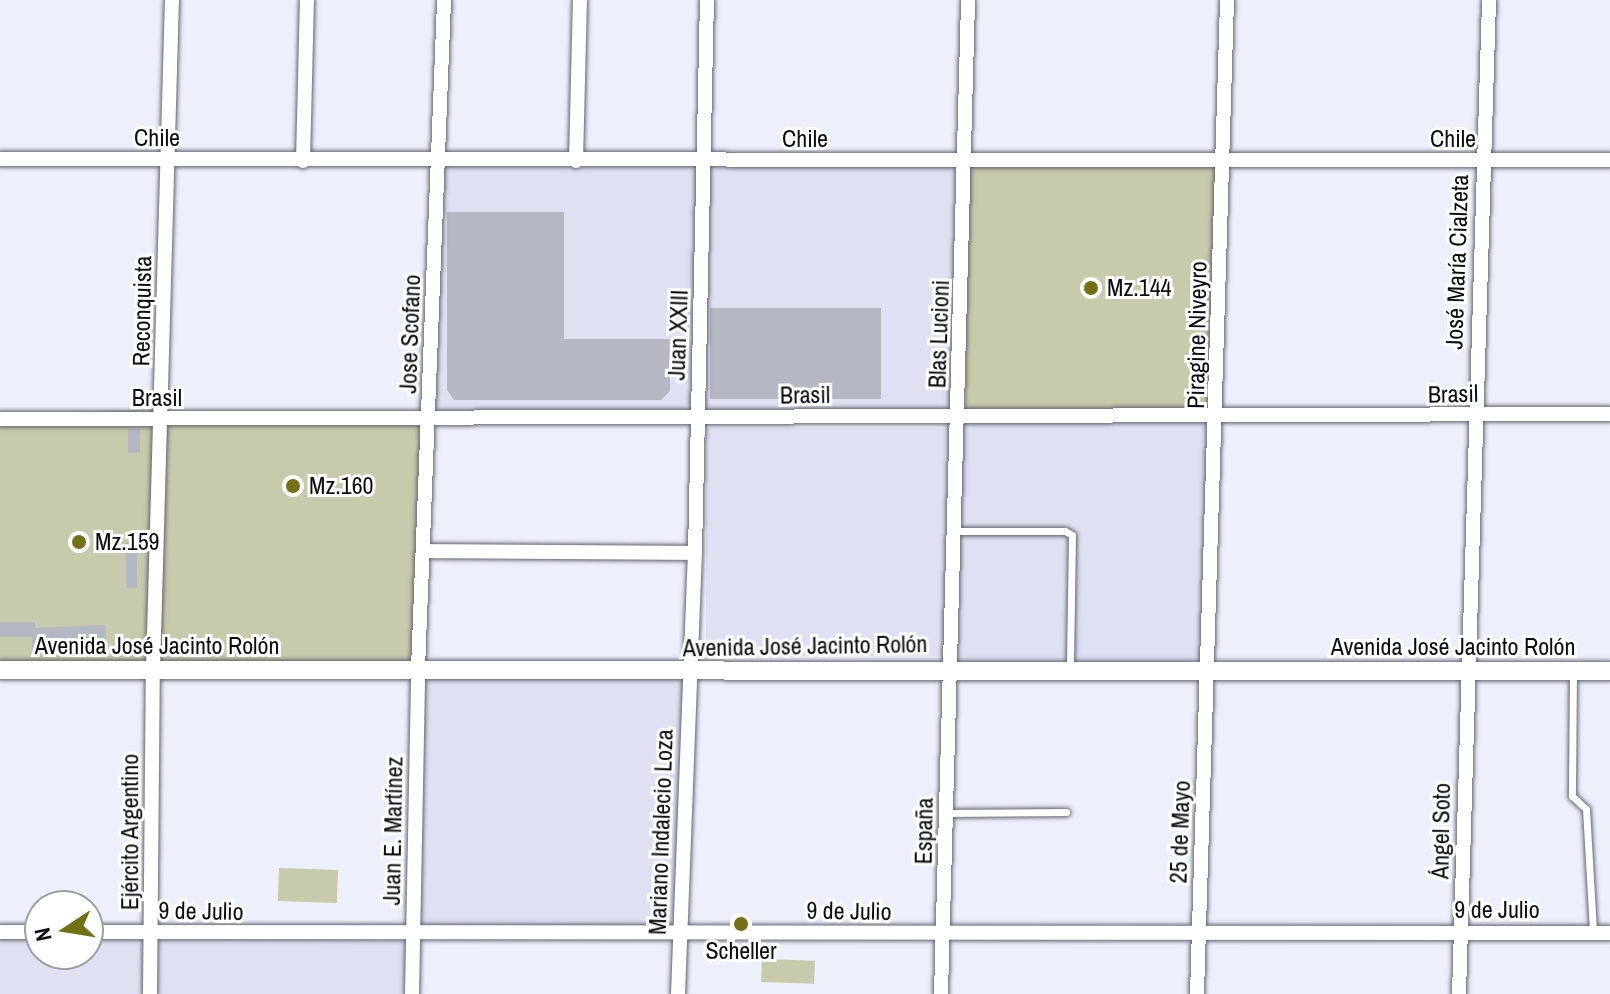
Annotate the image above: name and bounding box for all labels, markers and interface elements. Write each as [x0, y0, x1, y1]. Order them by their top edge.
street label: Chile [134, 124, 180, 152]
street label: Chile [782, 125, 828, 153]
street label: Chile [1430, 125, 1476, 153]
street label: José María Cialzeta [1440, 174, 1474, 350]
street label: Reconquista [127, 256, 157, 366]
street label: Piragine Niveyro [1181, 261, 1213, 409]
street label: Jose Scofano [394, 274, 426, 394]
place label: Mz.144 [1107, 274, 1172, 302]
street label: Blas Lucioni [923, 279, 955, 389]
marker: Mz.144 [1082, 279, 1100, 297]
street label: Juan XXIII [662, 289, 694, 381]
street label: Brasil [1428, 379, 1478, 409]
street label: Brasil [780, 380, 830, 410]
street label: Brasil [132, 384, 182, 412]
place label: Mz.160 [309, 472, 374, 500]
marker: Mz.160 [284, 477, 302, 495]
place label: Mz.159 [95, 528, 160, 556]
marker: Mz.159 [70, 533, 88, 551]
street label: Avenida José Jacinto Rolón [682, 629, 928, 663]
street label: Avenida José Jacinto Rolón [35, 632, 279, 660]
street label: Avenida José Jacinto Rolón [1331, 633, 1575, 661]
street label: Mariano Indalecio Loza [643, 729, 679, 935]
street label: Ejército Argentino [116, 753, 144, 911]
street label: Juan E. Martínez [377, 756, 409, 906]
street label: 25 de Mayo [1164, 780, 1196, 884]
street label: Ángel Soto [1426, 783, 1456, 879]
street label: España [909, 797, 939, 865]
north arrow [24, 890, 104, 970]
street label: 9 de Julio [158, 896, 244, 926]
street label: 9 de Julio [806, 896, 892, 926]
street label: 9 de Julio [1454, 896, 1540, 924]
marker: Scheller [732, 915, 750, 933]
text: N [26, 925, 59, 944]
place label: Scheller [705, 937, 777, 965]

